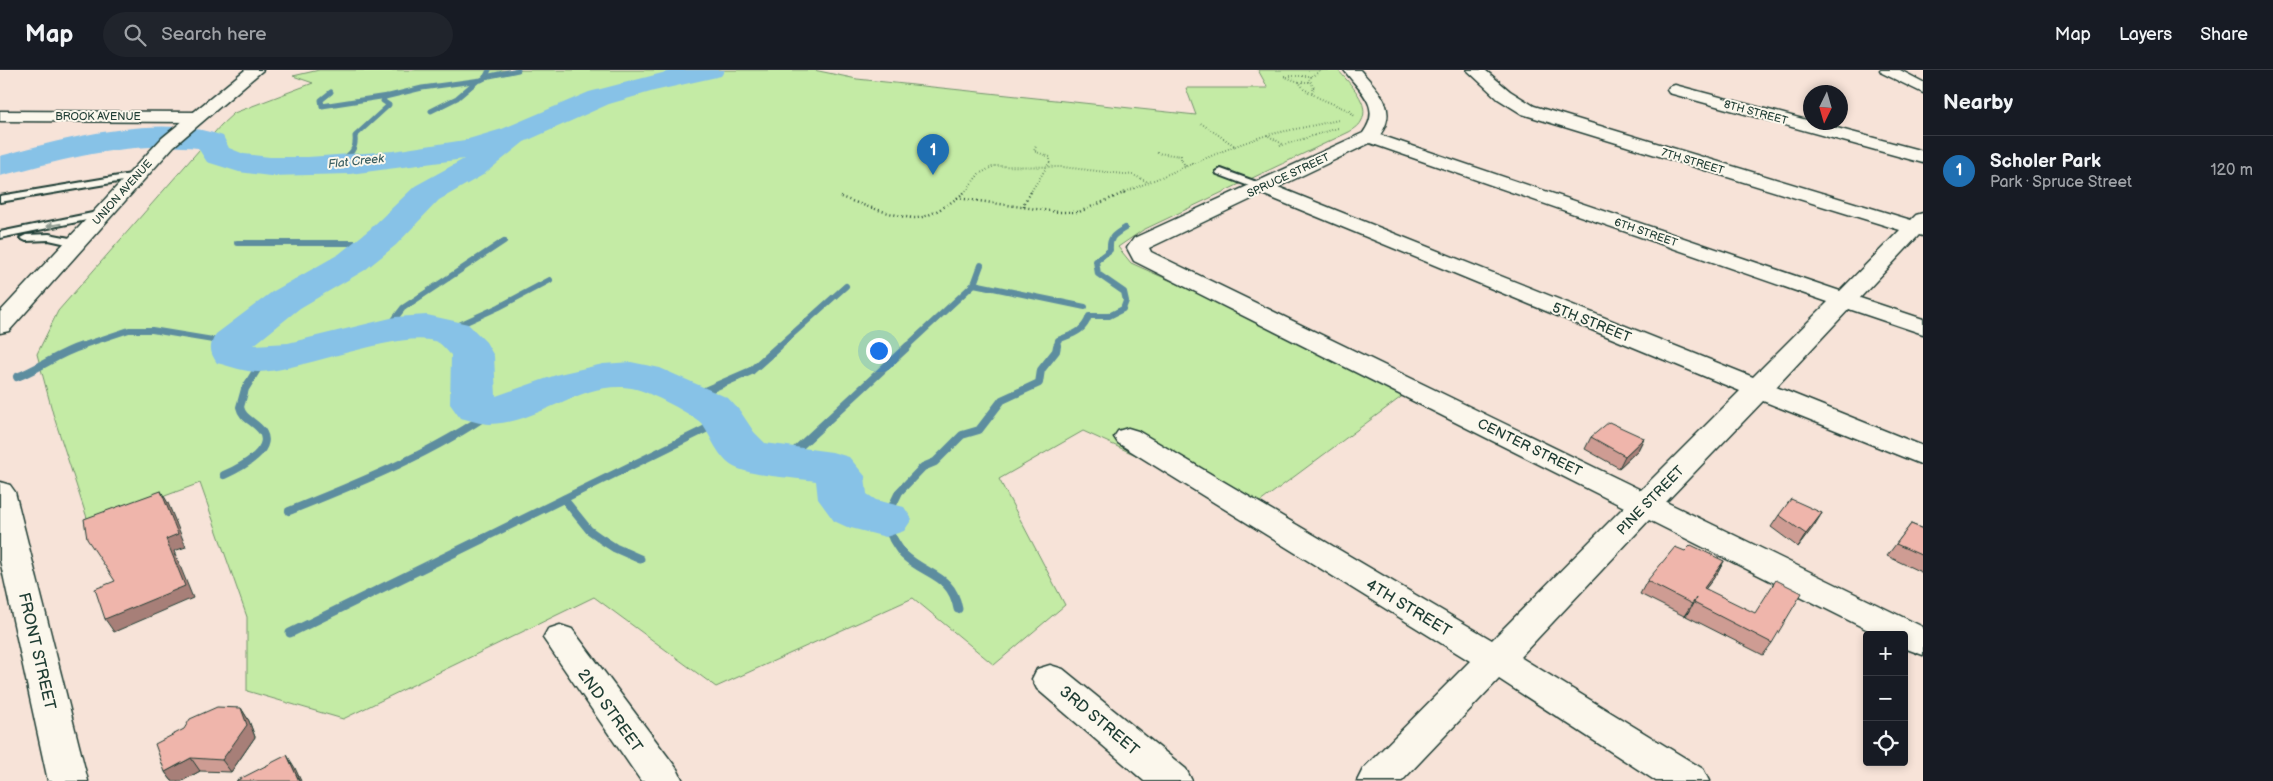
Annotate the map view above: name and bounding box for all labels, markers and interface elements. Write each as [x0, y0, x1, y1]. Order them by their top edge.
search box [103, 12, 453, 57]
text: Map [25, 20, 73, 49]
icon: search [121, 21, 149, 49]
text: Search here [161, 23, 267, 46]
text: Map [2055, 24, 2091, 45]
text: Layers [2119, 24, 2172, 45]
text: Share [2200, 24, 2248, 45]
north arrow [1803, 85, 1848, 130]
text: Nearby [1943, 90, 2013, 115]
street label: 8TH STREET [1722, 98, 1790, 127]
street label: BROOK AVENUE [55, 110, 141, 123]
pin: 1 [917, 134, 949, 175]
street label: 7TH STREET [1660, 146, 1726, 177]
text: Scholer Park [1990, 150, 2101, 173]
water label: Flat Creek [327, 151, 386, 172]
street label: SPRUCE STREET [1245, 151, 1332, 200]
street label: UNION AVENUE [90, 157, 155, 227]
text: 1 [1956, 161, 1962, 180]
text: 120 m [2210, 161, 2253, 180]
text: Park · Spruce Street [1990, 173, 2132, 192]
street label: 6TH STREET [1612, 216, 1680, 250]
one-way arrow [46, 221, 62, 229]
street label: 5TH STREET [1550, 299, 1634, 346]
your location [866, 338, 892, 364]
street label: CENTER STREET [1475, 415, 1585, 480]
street label: PINE STREET [1613, 462, 1688, 539]
street label: 4TH STREET [1362, 575, 1455, 641]
street label: FRONT STREET [14, 591, 59, 712]
map controls [1863, 631, 1908, 766]
button: + [1863, 631, 1908, 676]
street label: 2ND STREET [573, 666, 647, 757]
button: − [1863, 676, 1908, 721]
street label: 3RD STREET [1055, 682, 1143, 760]
button: locate [1863, 721, 1908, 766]

